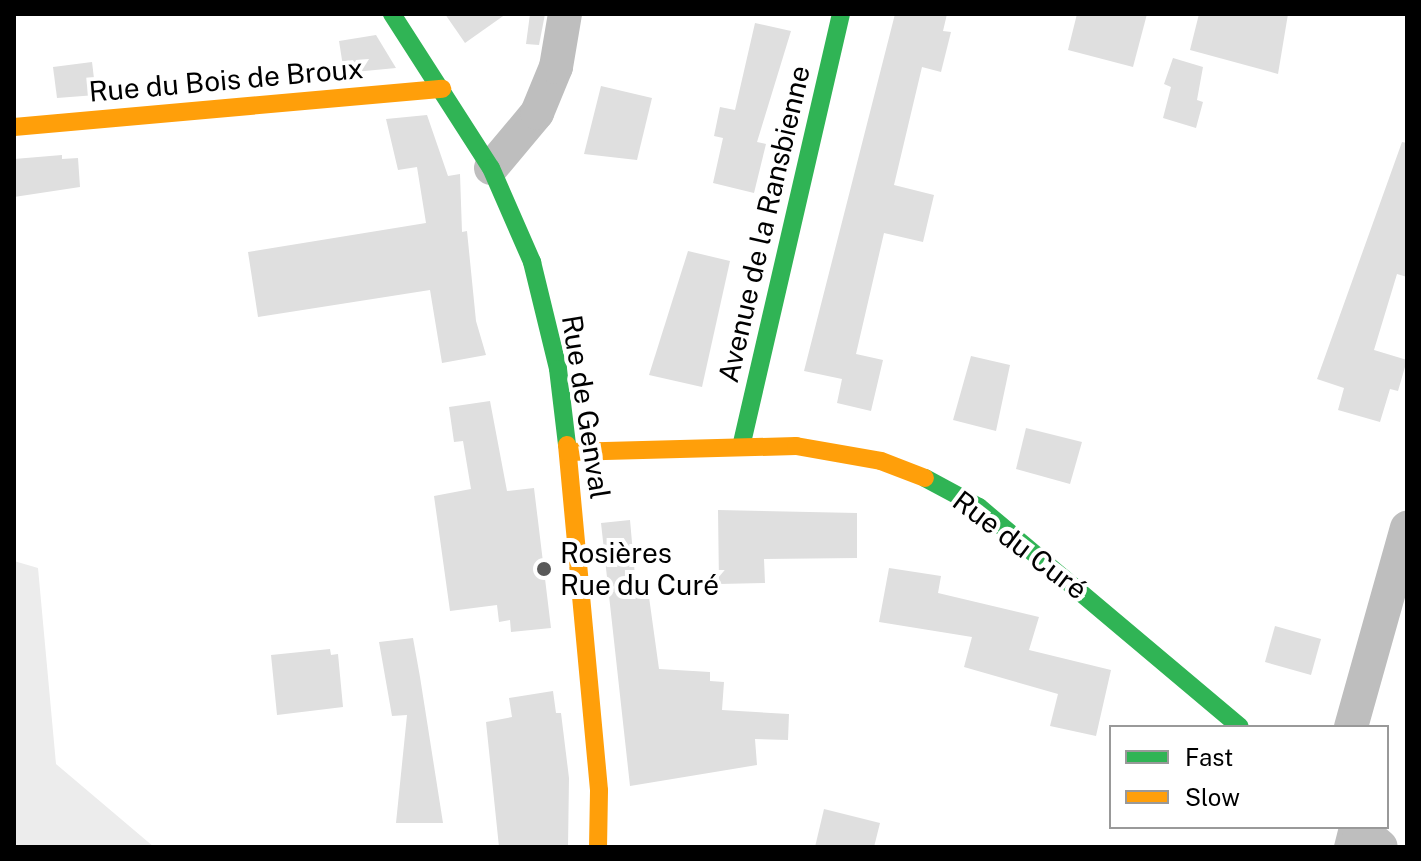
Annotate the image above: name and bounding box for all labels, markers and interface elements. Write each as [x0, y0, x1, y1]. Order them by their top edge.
street label: Rue du Bois de Broux [87, 51, 365, 109]
street label: Avenue de la Ransbienne [711, 62, 817, 386]
street label: Rue de Genval [555, 312, 617, 502]
street label: Rue du Curé [946, 484, 1094, 606]
place label: Rosières Rue du Curé [560, 536, 720, 602]
marker: Rosières Rue du Curé [535, 560, 553, 578]
legend [1109, 725, 1389, 829]
text: Fast [1185, 743, 1233, 771]
text: Slow [1185, 783, 1240, 811]

